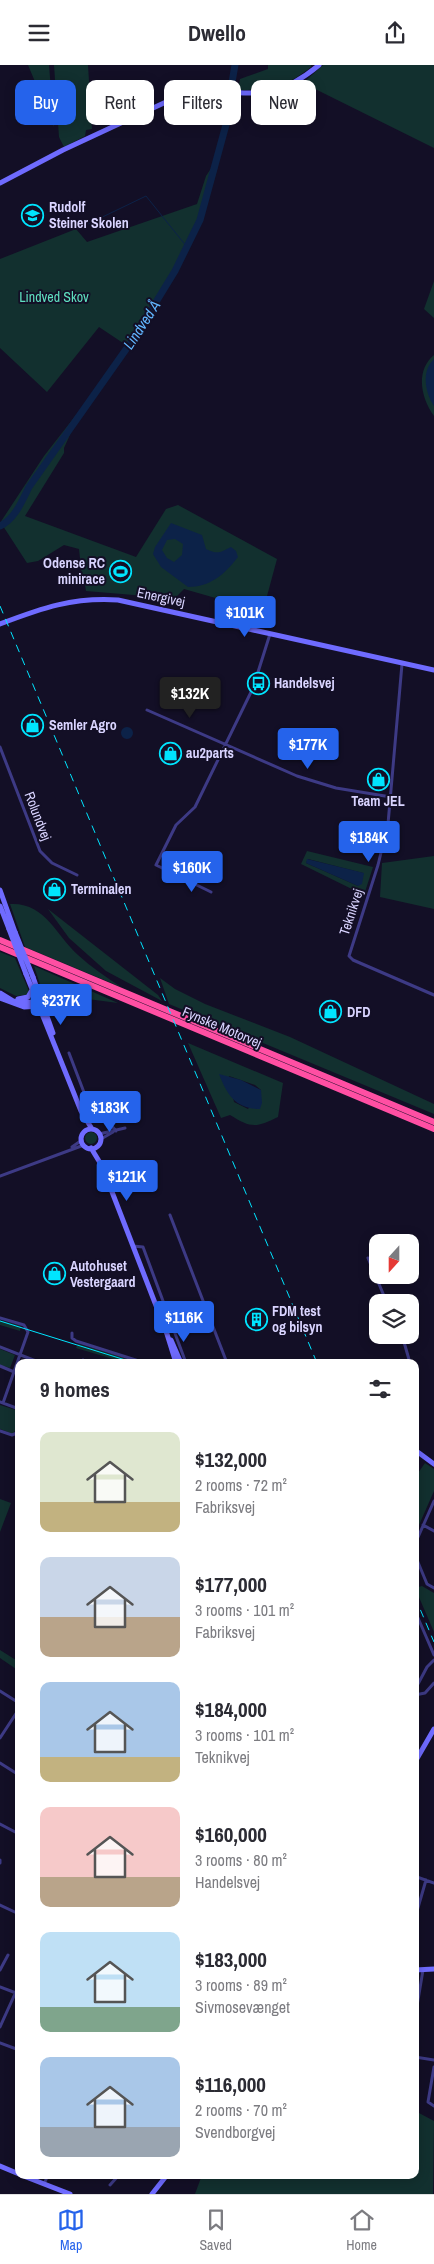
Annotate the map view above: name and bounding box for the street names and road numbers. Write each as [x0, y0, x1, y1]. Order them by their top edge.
street label: Energivej [135, 583, 187, 611]
street label: Rolundvej [20, 789, 56, 843]
street label: Teknikvej [335, 886, 367, 938]
street label: Fynske Motorvej [180, 1002, 264, 1052]

